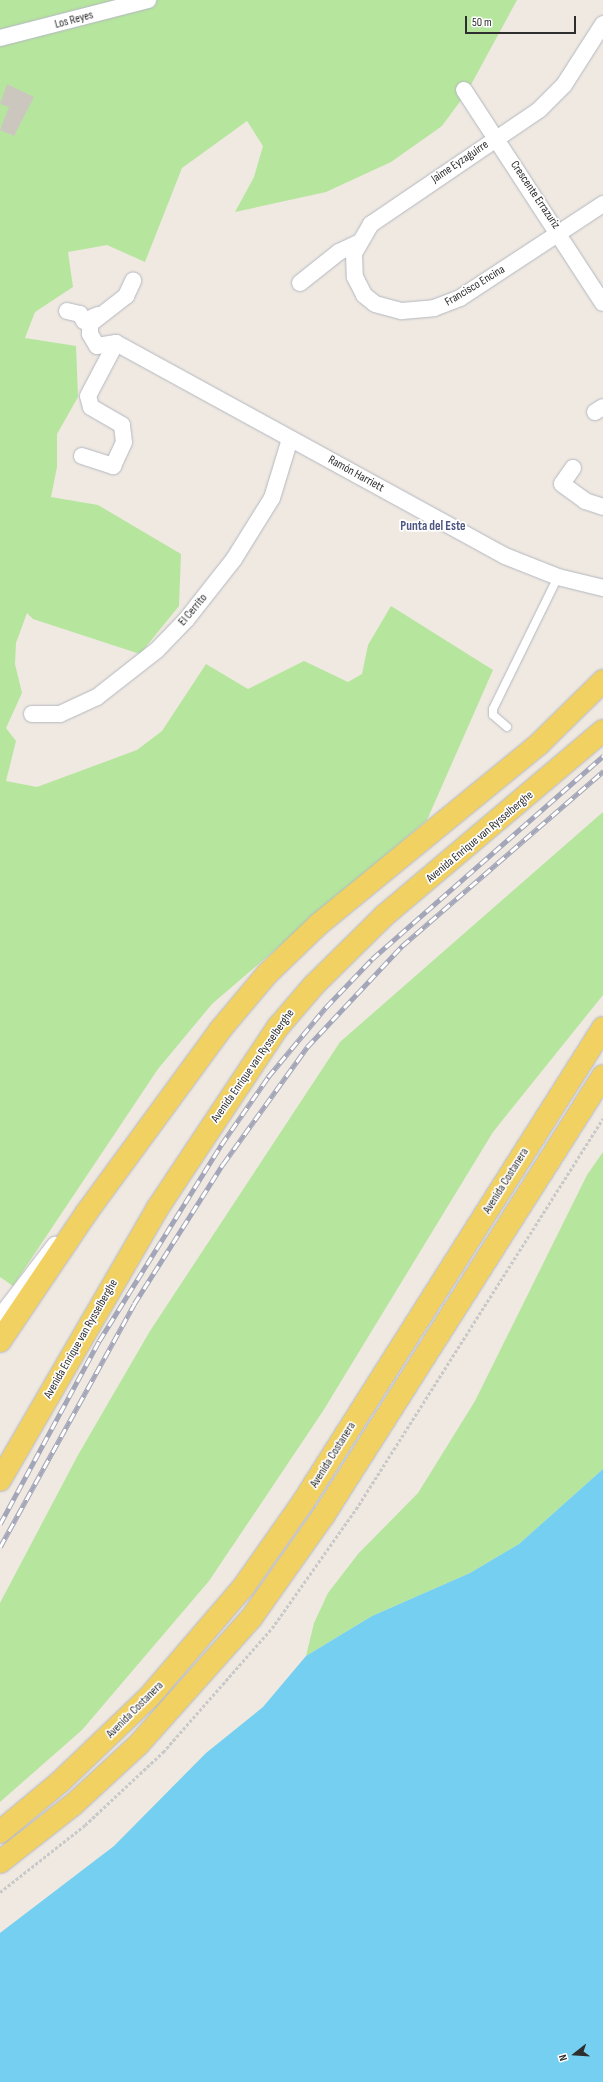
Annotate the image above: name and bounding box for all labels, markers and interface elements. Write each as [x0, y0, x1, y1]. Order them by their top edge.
street label: Los Reyes [53, 8, 95, 32]
scale bar [467, 8, 578, 34]
text: 50 m [472, 15, 492, 30]
street label: Jaime Eyzaguirre [429, 138, 491, 186]
street label: Crescente Errazuriz [507, 158, 563, 232]
street label: Francisco Encina [442, 262, 508, 310]
street label: Ramón Harriett [326, 453, 386, 495]
district label: Punta del Este [400, 518, 466, 534]
street label: El Cerrito [176, 591, 210, 629]
street label: Avenida Enrique van Rysselberghe [424, 788, 536, 886]
street label: Avenida Enrique van Rysselberghe [208, 1007, 298, 1125]
street label: Avenida Costanera [480, 1146, 532, 1216]
street label: Avenida Enrique van Rysselberghe [41, 1277, 121, 1401]
street label: Avenida Costanera [307, 1420, 359, 1490]
street label: Avenida Costanera [104, 1679, 166, 1741]
north arrow [555, 2034, 595, 2074]
text: N [556, 2053, 570, 2062]

